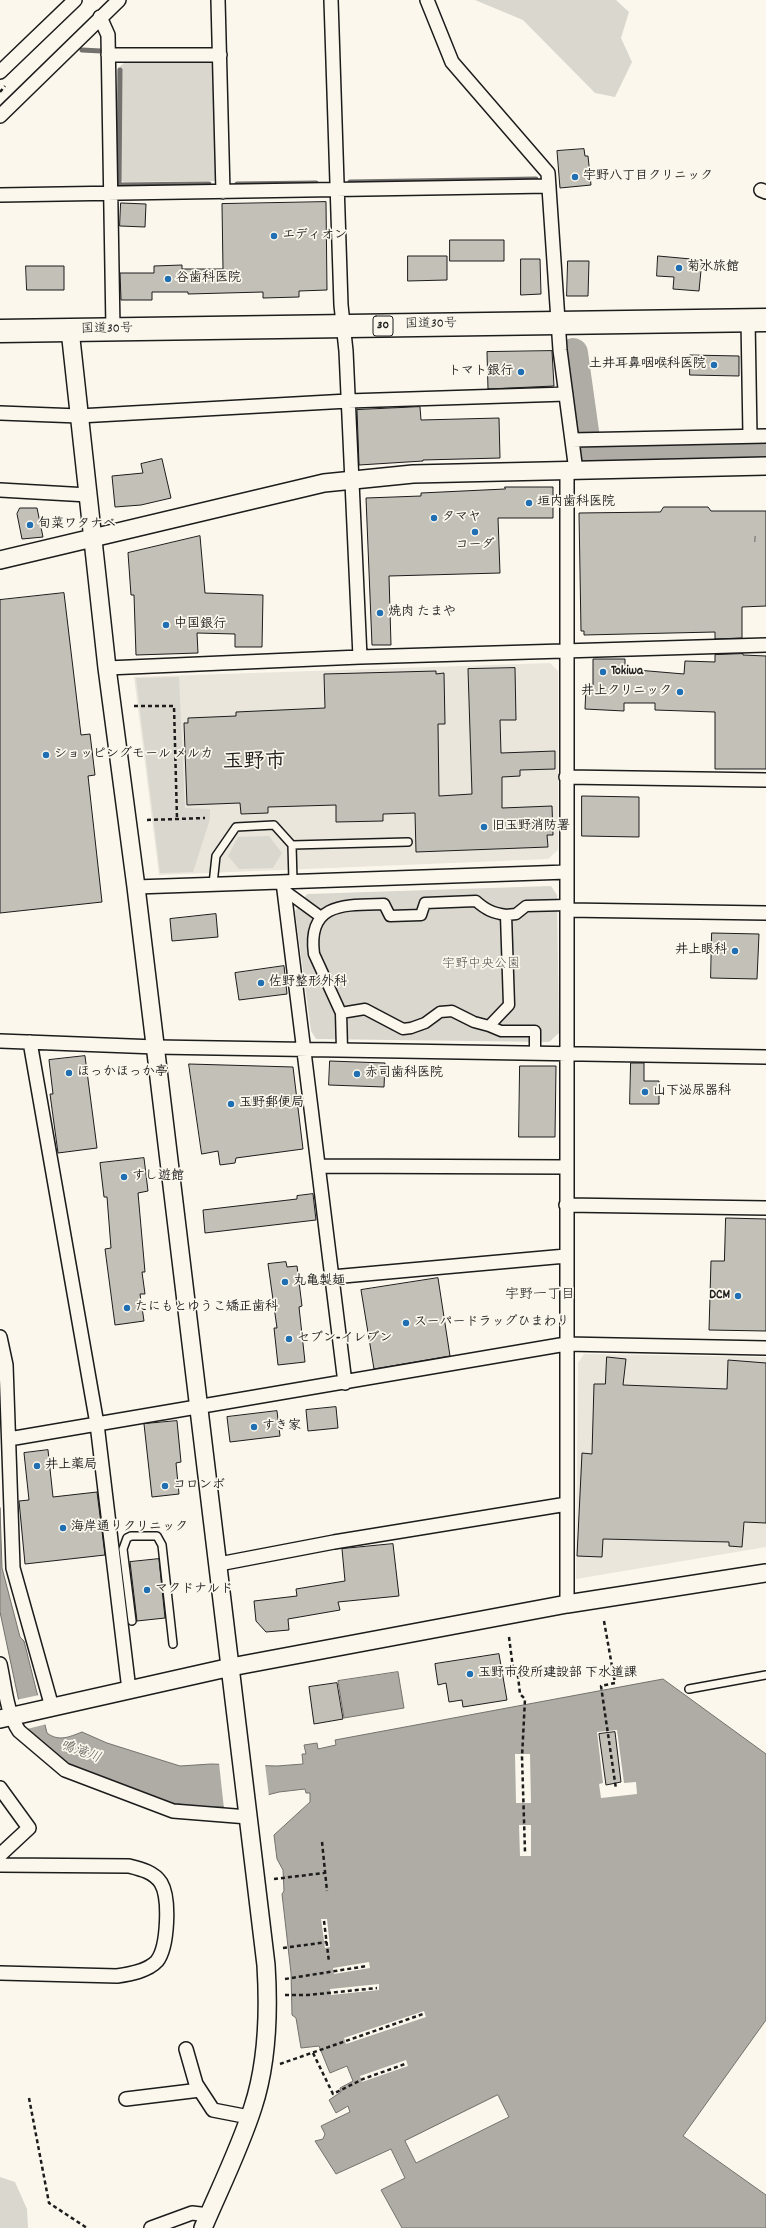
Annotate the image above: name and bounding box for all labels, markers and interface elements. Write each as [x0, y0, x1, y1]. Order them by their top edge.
place label: 宇野八丁目クリニック [583, 169, 713, 185]
marker: 宇野八丁目クリニック [570, 172, 580, 182]
place label: エディオン [282, 228, 347, 244]
marker: エディオン [269, 231, 279, 241]
place label: 菊水旅館 [687, 260, 739, 276]
marker: 菊水旅館 [674, 263, 684, 273]
place label: 谷歯科医院 [176, 271, 241, 287]
marker: 谷歯科医院 [163, 274, 173, 284]
road number: 30 [373, 316, 393, 336]
street label: 国道30号 [405, 317, 457, 333]
street label: 国道30号 [81, 322, 133, 338]
place label: 土井耳鼻咽喉科医院 [589, 357, 706, 373]
marker: 土井耳鼻咽喉科医院 [709, 360, 719, 370]
place label: トマト銀行 [448, 364, 513, 380]
marker: トマト銀行 [516, 367, 526, 377]
place label: 垣内歯科医院 [537, 495, 615, 511]
marker: 垣内歯科医院 [524, 498, 534, 508]
place label: タマヤ [442, 510, 481, 526]
marker: タマヤ [429, 513, 439, 523]
place label: 旬菜ワタナベ [38, 517, 116, 533]
marker: 旬菜ワタナベ [25, 520, 35, 530]
marker: コーダ [470, 527, 480, 537]
house number: 1 [754, 533, 756, 547]
place label: コーダ [456, 538, 494, 554]
place label: 焼肉 たまや [388, 605, 456, 621]
marker: 焼肉 たまや [375, 608, 385, 618]
place label: 中国銀行 [174, 617, 226, 633]
marker: 中国銀行 [161, 620, 171, 630]
place label: Tokiwa [611, 664, 643, 680]
marker: Tokiwa [598, 667, 608, 677]
place label: 井上クリニック [581, 684, 672, 700]
marker: 井上クリニック [675, 687, 685, 697]
place label: ショッピングモール メルカ [54, 747, 213, 763]
marker: ショッピングモール メルカ [41, 750, 51, 760]
district label: 玉野市 [223, 751, 285, 777]
place label: 旧玉野消防署 [492, 819, 570, 835]
marker: 旧玉野消防署 [479, 822, 489, 832]
place label: 井上眼科 [675, 943, 727, 959]
marker: 井上眼科 [730, 946, 740, 956]
park label: 宇野中央公園 [442, 957, 520, 973]
place label: 佐野整形外科 [269, 975, 347, 991]
marker: 佐野整形外科 [256, 978, 266, 988]
place label: ほっかほっか亭 [77, 1065, 168, 1081]
place label: 赤司歯科医院 [365, 1066, 443, 1082]
marker: ほっかほっか亭 [64, 1068, 74, 1078]
marker: 赤司歯科医院 [352, 1069, 362, 1079]
place label: 山下泌尿器科 [653, 1084, 731, 1100]
marker: 山下泌尿器科 [640, 1087, 650, 1097]
place label: 玉野郵便局 [239, 1096, 304, 1112]
marker: 玉野郵便局 [226, 1099, 236, 1109]
place label: すし遊館 [132, 1169, 184, 1185]
marker: すし遊館 [119, 1172, 129, 1182]
place label: 丸亀製麺 [293, 1274, 345, 1290]
marker: 丸亀製麺 [280, 1277, 290, 1287]
district label: 宇野一丁目 [505, 1288, 575, 1304]
place label: DCM [709, 1288, 730, 1304]
marker: DCM [733, 1291, 743, 1301]
place label: たにもとゆうこ矯正歯科 [135, 1300, 278, 1316]
marker: たにもとゆうこ矯正歯科 [122, 1303, 132, 1313]
place label: スーパードラッグひまわり [414, 1315, 569, 1331]
marker: スーパードラッグひまわり [401, 1318, 411, 1328]
place label: セブン-イレブン [297, 1331, 392, 1347]
marker: セブン-イレブン [284, 1334, 294, 1344]
place label: すき家 [262, 1419, 301, 1435]
marker: すき家 [249, 1422, 259, 1432]
place label: 井上薬局 [45, 1458, 97, 1474]
marker: 井上薬局 [32, 1461, 42, 1471]
place label: コロンボ [173, 1478, 225, 1494]
marker: コロンボ [160, 1481, 170, 1491]
place label: 海岸通りクリニック [71, 1520, 188, 1536]
marker: 海岸通りクリニック [58, 1523, 68, 1533]
place label: マクドナルド [155, 1582, 233, 1598]
marker: マクドナルド [142, 1585, 152, 1595]
place label: 玉野市役所建設部 下水道課 [478, 1666, 637, 1682]
marker: 玉野市役所建設部 下水道課 [465, 1669, 475, 1679]
water label: 鳴滝川 [57, 1738, 103, 1768]

